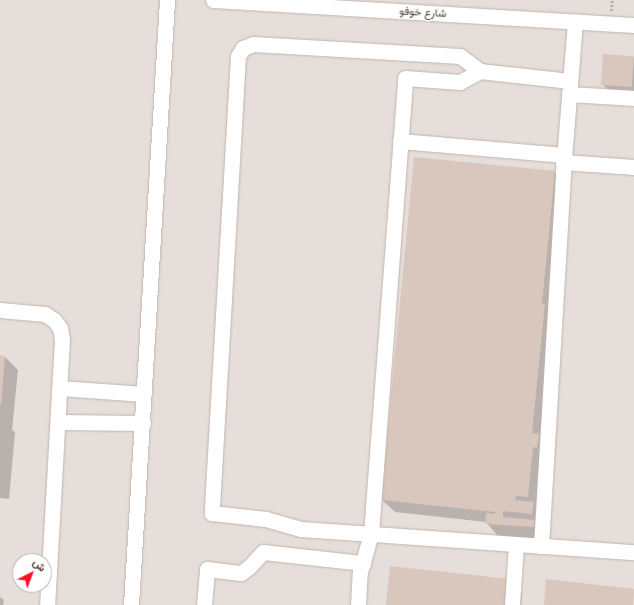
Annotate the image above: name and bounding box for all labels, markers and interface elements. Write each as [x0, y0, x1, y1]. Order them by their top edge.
street label: شارع خوفو [399, 4, 447, 20]
north arrow [12, 553, 52, 593]
text: ش [30, 555, 49, 574]

